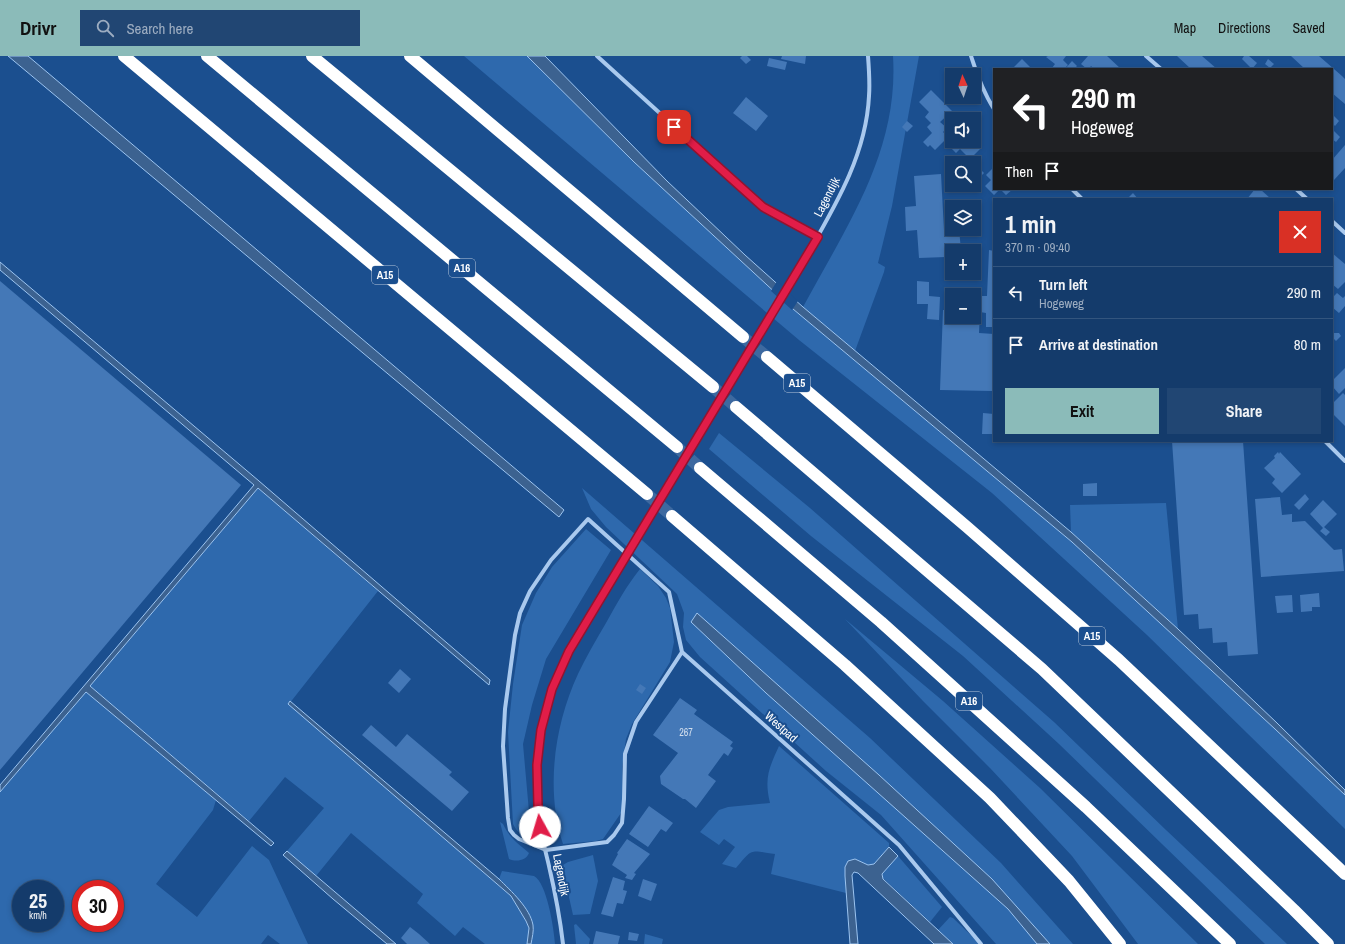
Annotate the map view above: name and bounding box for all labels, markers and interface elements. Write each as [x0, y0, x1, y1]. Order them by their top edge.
search box [80, 10, 360, 46]
text: Drivr [20, 15, 56, 41]
icon: search [94, 17, 116, 39]
text: Search here [126, 18, 193, 39]
text: Map [1174, 19, 1196, 37]
text: Directions [1218, 19, 1270, 37]
text: Saved [1292, 19, 1325, 37]
north arrow [945, 68, 981, 104]
map controls [945, 68, 981, 324]
text: 290 m [1071, 79, 1136, 117]
icon: left [1005, 84, 1057, 136]
pin [657, 110, 691, 144]
button: sound [945, 112, 981, 148]
text: Hogeweg [1071, 115, 1133, 140]
icon: arrive [663, 116, 685, 138]
button: search [945, 156, 981, 192]
icon: arrive [1041, 160, 1063, 182]
text: Then [1005, 161, 1033, 182]
street label: Lagendijk [810, 174, 844, 220]
button: layers [945, 200, 981, 236]
text: 1 min [1005, 208, 1056, 240]
button: close [1279, 211, 1321, 253]
text: 370 m · 09:40 [1005, 239, 1070, 256]
button: + [945, 244, 981, 280]
road number: A16 [449, 259, 475, 277]
road number: A15 [372, 266, 398, 284]
text: Turn left [1039, 274, 1087, 295]
icon: left [1005, 282, 1027, 304]
text: 290 m [1287, 282, 1321, 303]
button: − [945, 288, 981, 324]
text: Hogeweg [1039, 295, 1084, 312]
icon: arrive [1005, 334, 1027, 356]
text: Arrive at destination [1039, 334, 1158, 355]
text: 80 m [1294, 334, 1321, 355]
road number: A15 [784, 374, 810, 392]
button: Exit [1005, 388, 1159, 434]
button: Share [1167, 388, 1321, 434]
road number: A15 [1079, 627, 1105, 645]
road number: A16 [956, 692, 982, 710]
street label: Westpad [761, 708, 801, 746]
house number: 267 [679, 726, 693, 739]
position arrow [519, 806, 561, 848]
street label: Lagendijk [549, 853, 573, 898]
speed limit sign: 30 [72, 880, 124, 932]
text: 25 [29, 887, 47, 914]
text: km/h [29, 909, 47, 922]

